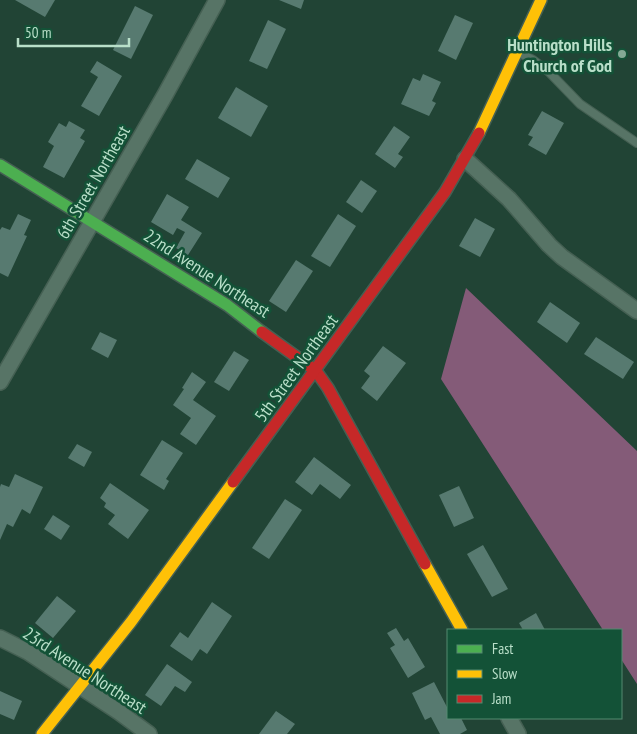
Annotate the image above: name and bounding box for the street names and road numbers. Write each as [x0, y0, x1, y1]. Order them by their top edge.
street label: 6th Street Northeast [51, 121, 135, 243]
street label: 22nd Avenue Northeast [140, 224, 274, 322]
street label: 5th Street Northeast [249, 310, 343, 426]
street label: 23rd Avenue Northeast [19, 621, 151, 719]

